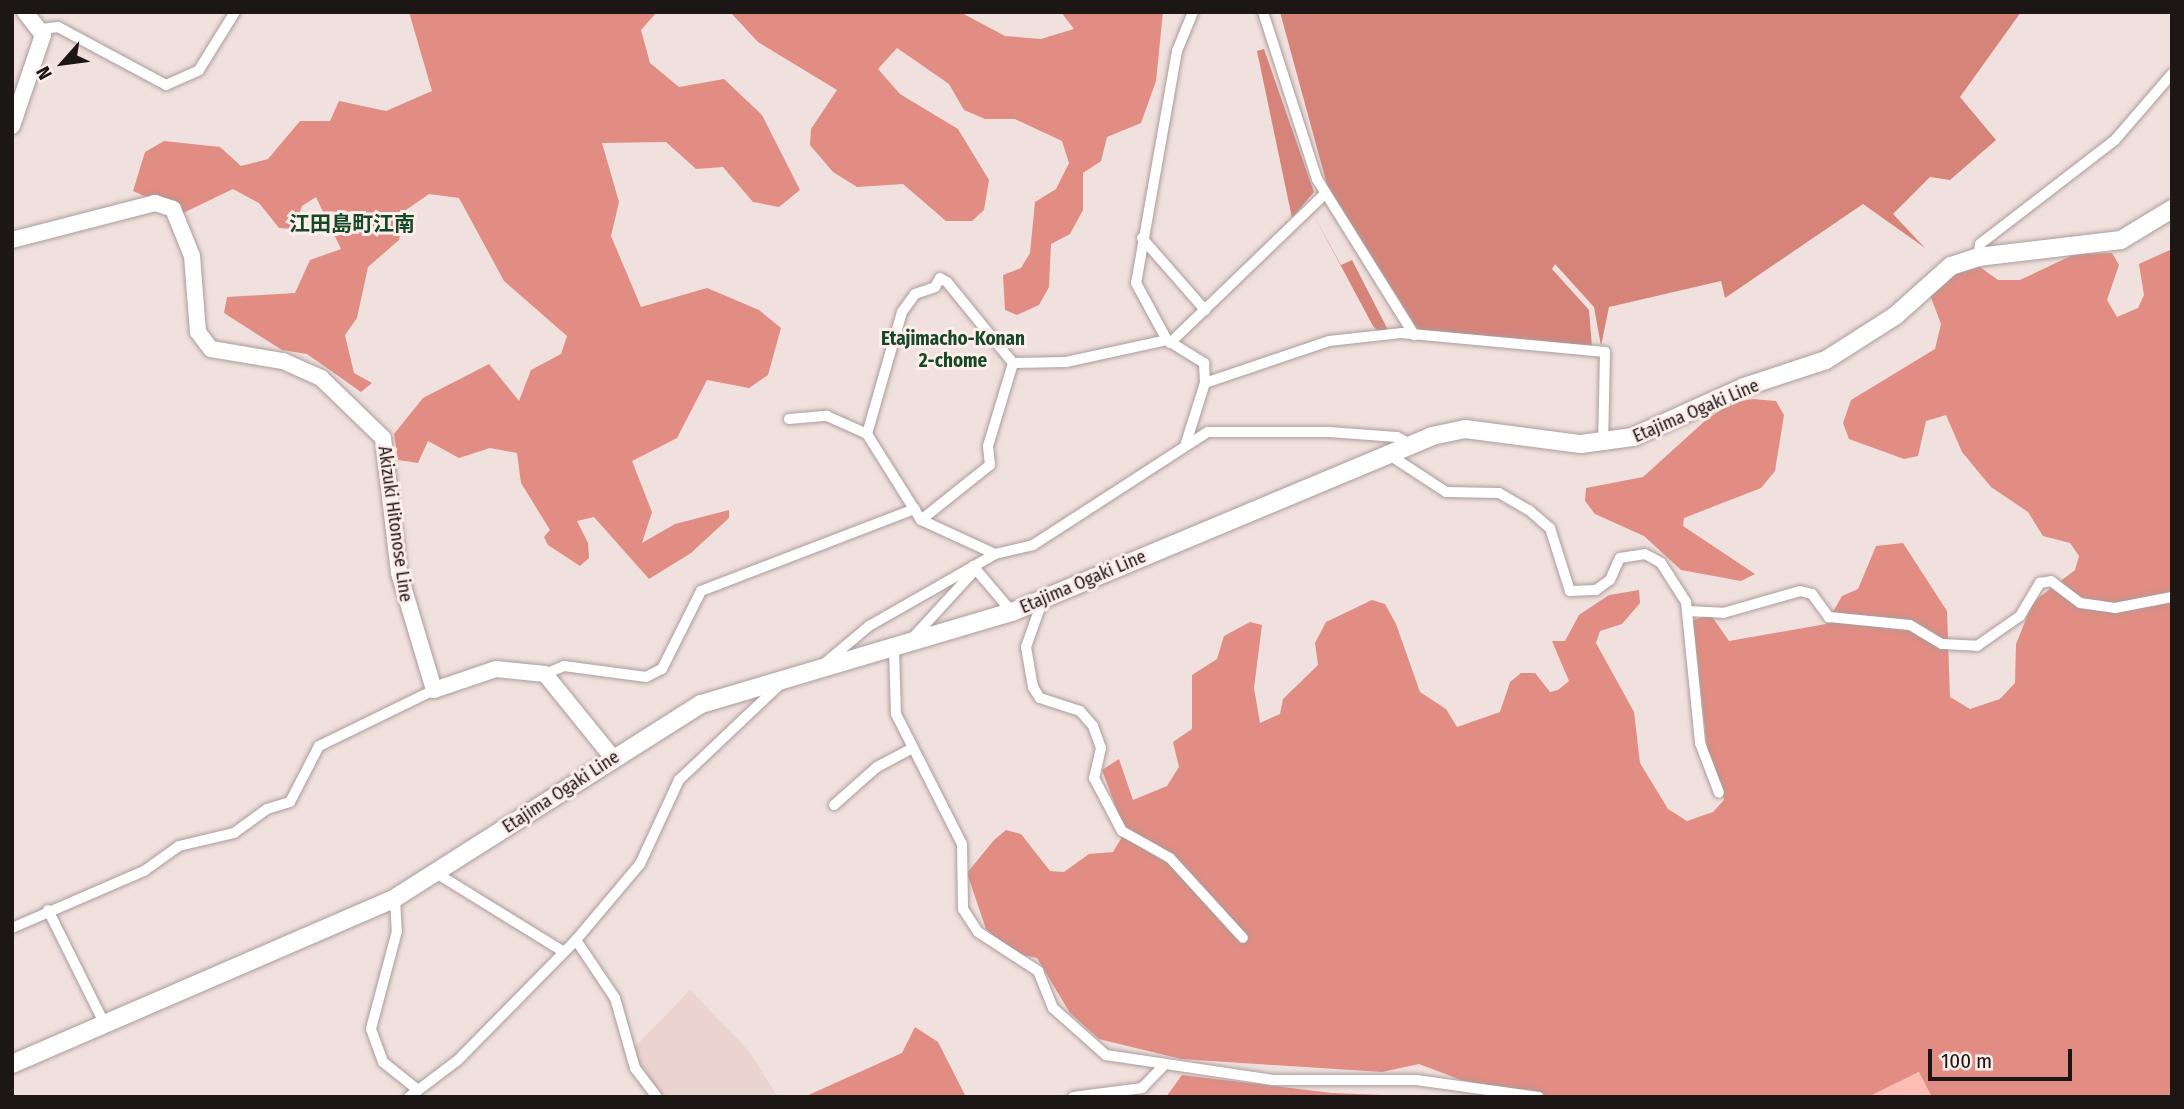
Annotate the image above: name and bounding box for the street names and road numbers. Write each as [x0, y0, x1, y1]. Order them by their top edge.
street label: Etajima Ogaki Line [1630, 375, 1762, 447]
street label: Akizuki Hitonose Line [373, 445, 417, 603]
street label: Etajima Ogaki Line [1017, 546, 1149, 618]
street label: Etajima Ogaki Line [499, 746, 623, 838]

